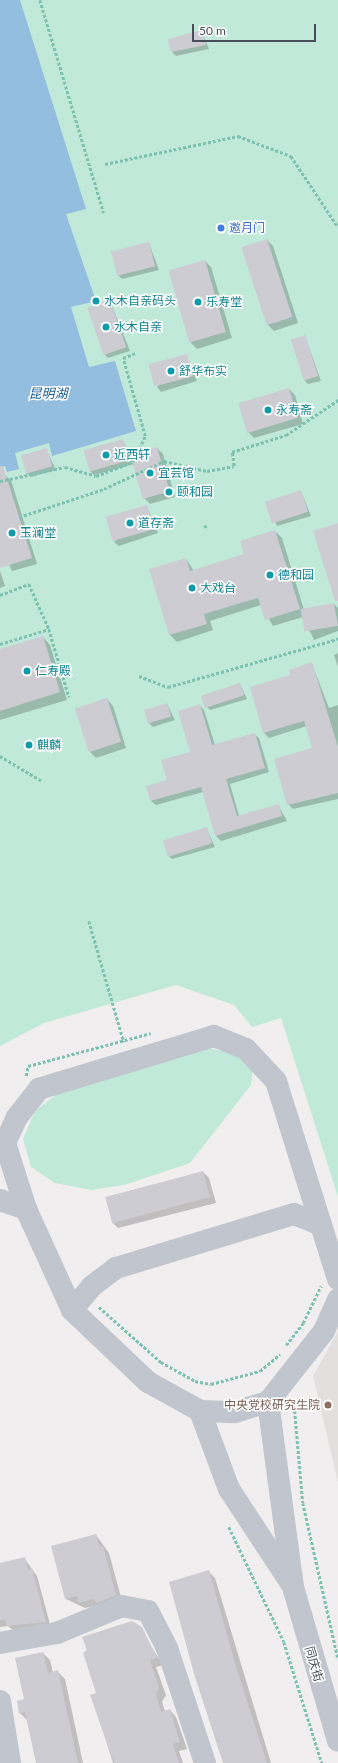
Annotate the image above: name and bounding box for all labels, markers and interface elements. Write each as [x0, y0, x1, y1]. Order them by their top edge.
scale bar [194, 16, 318, 42]
text: 50 m [199, 23, 226, 38]
place label: 邀月门 [229, 221, 265, 235]
marker: 邀月门 [216, 223, 226, 233]
place label: 水木自亲码头 [104, 294, 176, 308]
place label: 乐寿堂 [206, 295, 242, 309]
marker: 水木自亲码头 [91, 296, 101, 306]
marker: 乐寿堂 [193, 297, 203, 307]
place label: 水木自亲 [114, 320, 162, 334]
marker: 水木自亲 [101, 322, 111, 332]
place label: 舒华布实 [179, 364, 227, 378]
marker: 舒华布实 [166, 366, 176, 376]
water label: 昆明湖 [29, 385, 67, 401]
place label: 永寿斋 [276, 403, 312, 417]
marker: 永寿斋 [263, 405, 273, 415]
place label: 近西轩 [114, 448, 150, 462]
marker: 近西轩 [101, 450, 111, 460]
place label: 宜芸馆 [158, 466, 194, 480]
marker: 宜芸馆 [145, 468, 155, 478]
place label: 颐和园 [177, 485, 213, 499]
marker: 颐和园 [164, 487, 174, 497]
place label: 道存斋 [138, 516, 174, 530]
marker: 道存斋 [125, 518, 135, 528]
place label: 玉澜堂 [20, 526, 56, 540]
marker: 玉澜堂 [7, 528, 17, 538]
place label: 德和园 [278, 568, 314, 582]
marker: 德和园 [265, 570, 275, 580]
place label: 大戏台 [200, 581, 236, 595]
marker: 大戏台 [187, 583, 197, 593]
place label: 仁寿殿 [35, 664, 71, 678]
marker: 仁寿殿 [22, 666, 32, 676]
place label: 麒麟 [37, 738, 61, 752]
marker: 麒麟 [24, 740, 34, 750]
place label: 中央党校研究生院 [224, 1398, 320, 1412]
marker: 中央党校研究生院 [323, 1400, 333, 1410]
street label: 同庆街 [302, 1645, 326, 1683]

